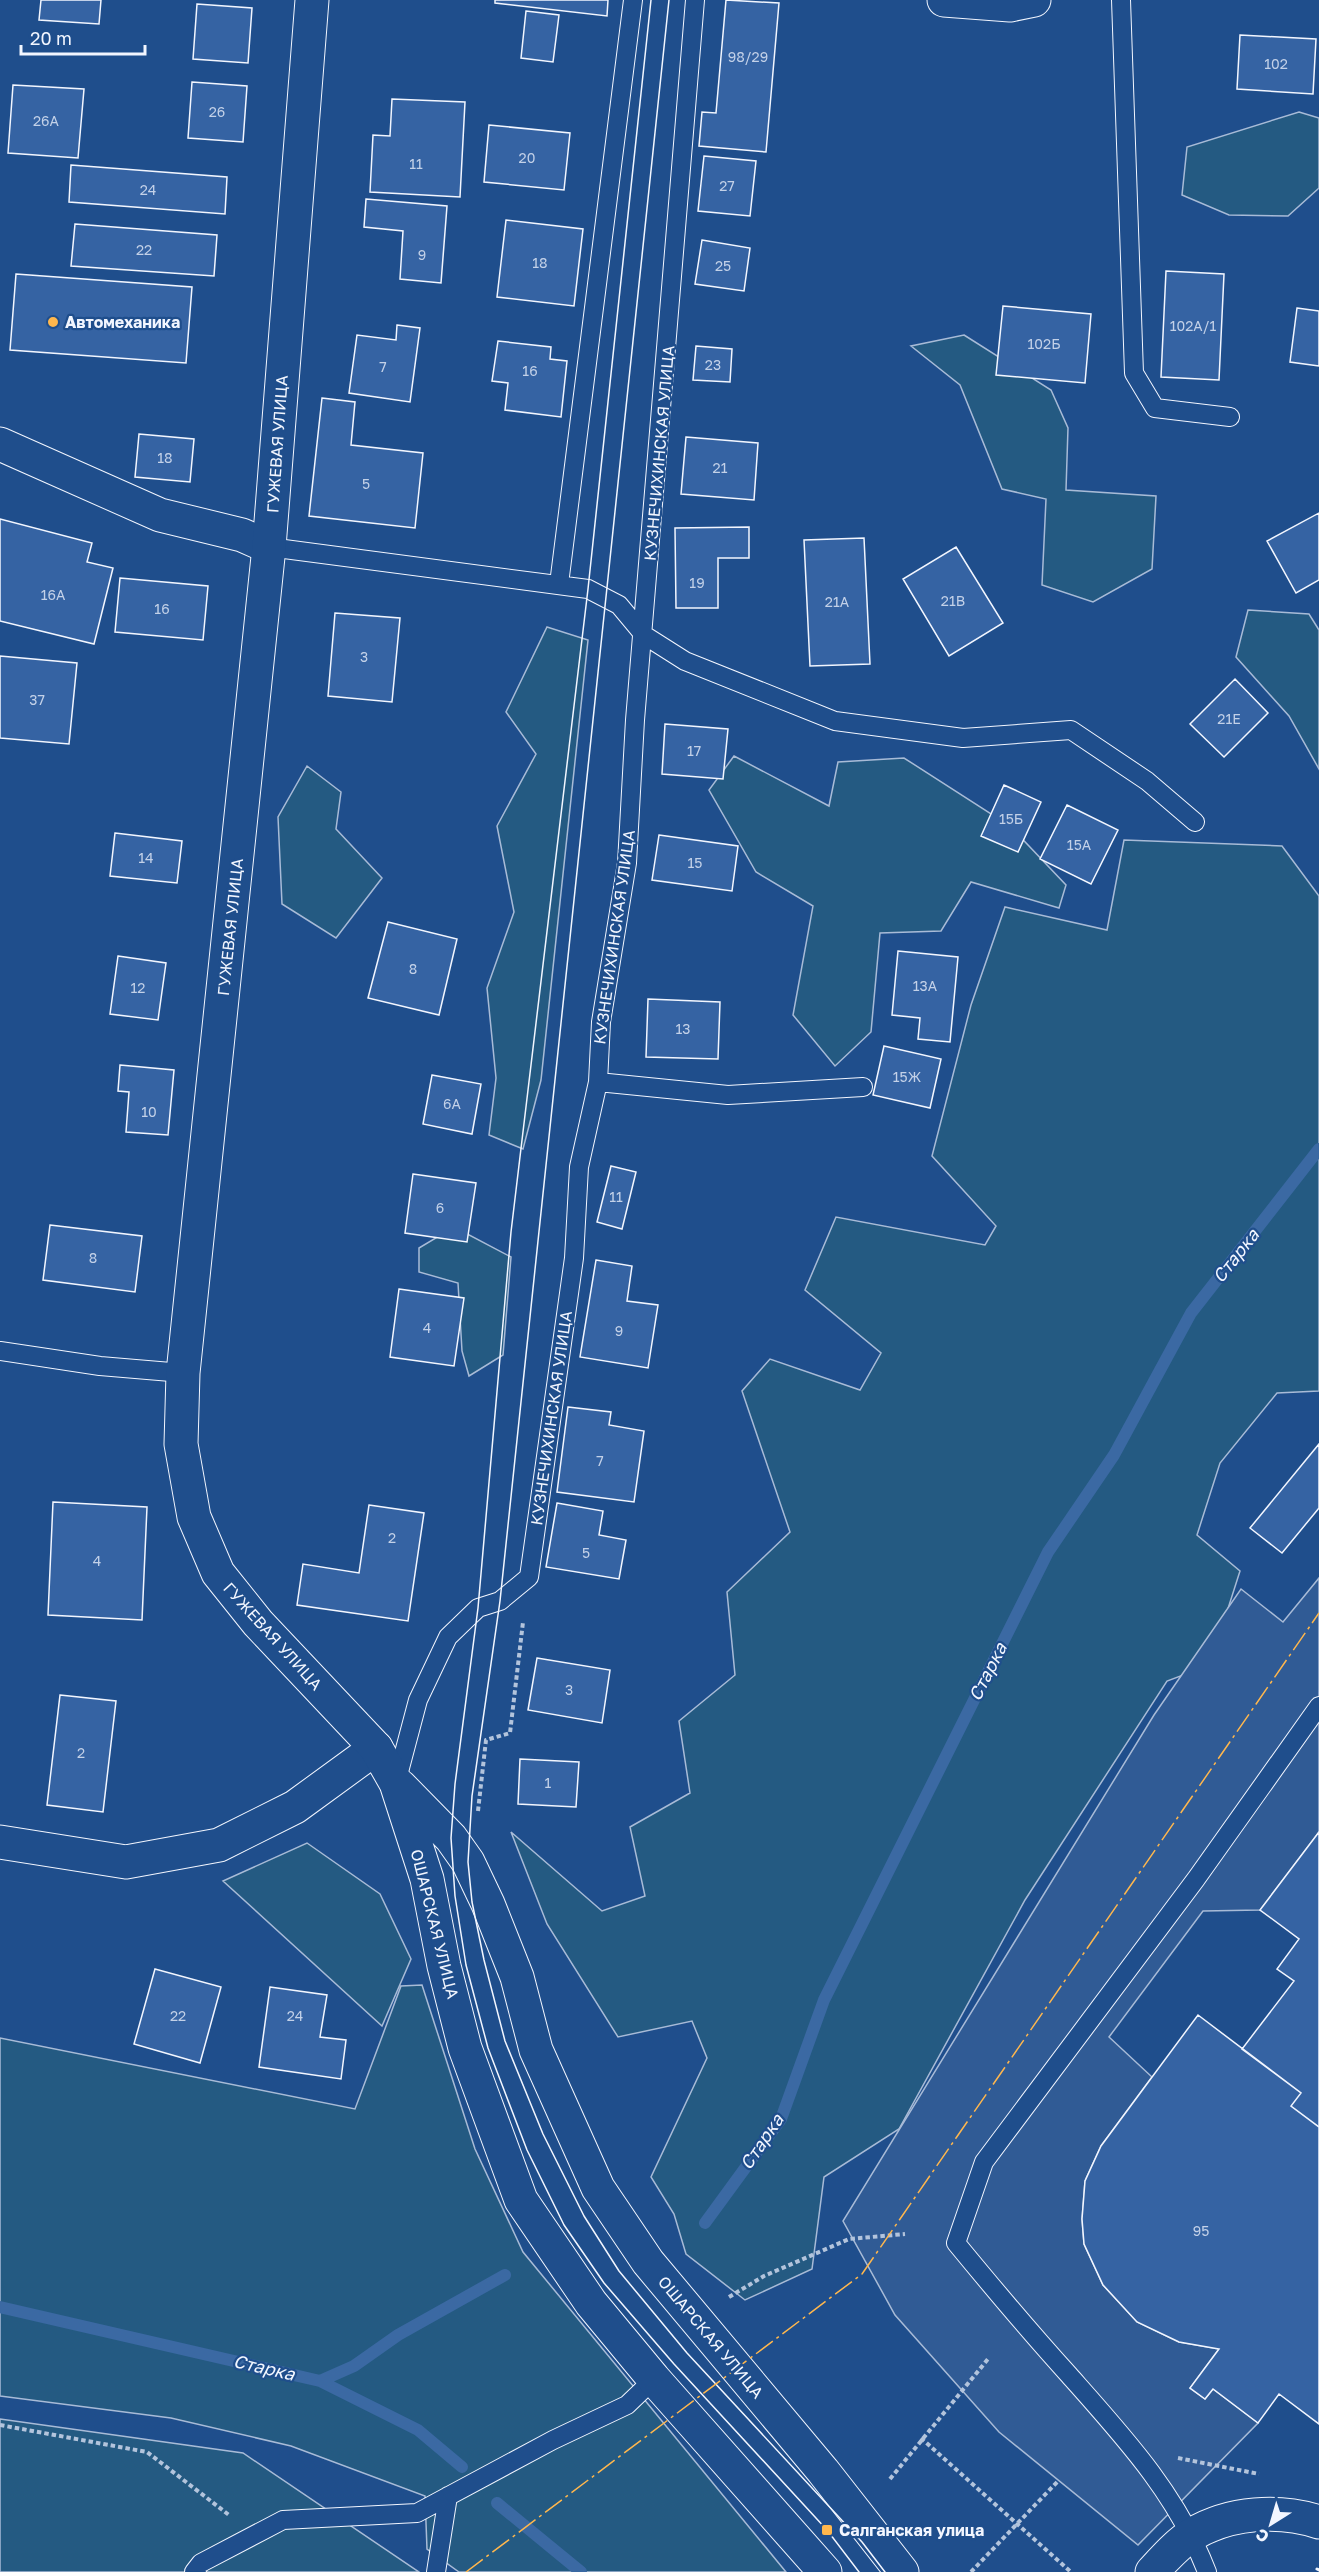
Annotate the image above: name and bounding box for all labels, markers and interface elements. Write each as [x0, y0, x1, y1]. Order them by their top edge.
scale bar [21, 18, 146, 56]
text: 20 m [30, 27, 72, 49]
house number: 98/29 [728, 48, 768, 65]
house number: 102 [1264, 55, 1288, 72]
house number: 26 [209, 103, 225, 120]
house number: 26А [33, 112, 60, 129]
house number: 20 [519, 149, 535, 166]
house number: 11 [409, 155, 423, 172]
house number: 27 [719, 177, 735, 194]
house number: 24 [140, 181, 156, 198]
house number: 22 [136, 241, 152, 258]
house number: 9 [418, 246, 426, 263]
house number: 18 [532, 254, 548, 271]
house number: 25 [715, 257, 731, 274]
place label: Автомеханика [65, 312, 180, 332]
marker: Автомеханика [46, 315, 60, 329]
house number: 102А/1 [1170, 317, 1216, 334]
house number: 102Б [1028, 335, 1060, 352]
street label: КУЗНЕЧИХИНСКАЯ УЛИЦА [640, 344, 678, 562]
house number: 23 [705, 356, 721, 373]
house number: 7 [379, 358, 387, 375]
house number: 16 [522, 362, 538, 379]
street label: ГУЖЕВАЯ УЛИЦА [262, 374, 292, 514]
house number: 18 [157, 449, 173, 466]
house number: 21 [713, 459, 728, 476]
house number: 5 [362, 475, 370, 492]
house number: 19 [689, 574, 705, 591]
house number: 16А [41, 586, 66, 603]
house number: 21В [941, 592, 965, 609]
house number: 21А [825, 593, 850, 610]
house number: 16 [154, 600, 170, 617]
house number: 3 [360, 648, 368, 665]
house number: 37 [29, 691, 45, 708]
house number: 21Е [1217, 710, 1241, 727]
house number: 17 [687, 742, 701, 759]
house number: 15Б [999, 810, 1023, 827]
street label: КУЗНЕЧИХИНСКАЯ УЛИЦА [589, 828, 639, 1046]
house number: 15А [1067, 836, 1092, 853]
house number: 14 [138, 849, 154, 866]
house number: 15 [688, 854, 702, 871]
street label: ГУЖЕВАЯ УЛИЦА [213, 857, 247, 997]
house number: 8 [409, 960, 417, 977]
house number: 13А [913, 977, 938, 994]
house number: 12 [131, 979, 145, 996]
house number: 13 [676, 1020, 690, 1037]
house number: 15Ж [893, 1068, 922, 1085]
house number: 6А [443, 1095, 462, 1112]
house number: 10 [141, 1103, 157, 1120]
house number: 11 [609, 1188, 623, 1205]
house number: 6 [436, 1199, 444, 1216]
water label: Старка [1207, 1223, 1264, 1287]
house number: 8 [89, 1249, 97, 1266]
street label: КУЗНЕЧИХИНСКАЯ УЛИЦА [526, 1309, 576, 1527]
house number: 4 [423, 1319, 431, 1336]
house number: 9 [615, 1322, 623, 1339]
house number: 7 [596, 1452, 604, 1469]
house number: 2 [388, 1529, 396, 1546]
house number: 5 [582, 1544, 590, 1561]
house number: 4 [93, 1552, 101, 1569]
street label: ГУЖЕВАЯ УЛИЦА [219, 1578, 327, 1694]
water label: Старка [963, 1638, 1011, 1704]
house number: 3 [565, 1681, 573, 1698]
house number: 2 [77, 1744, 85, 1761]
house number: 1 [545, 1774, 552, 1791]
street label: ОШАРСКАЯ УЛИЦА [407, 1847, 463, 2001]
house number: 22 [170, 2007, 186, 2024]
house number: 24 [287, 2007, 303, 2024]
water label: Старка [735, 2109, 788, 2173]
house number: 95 [1193, 2222, 1209, 2239]
street label: ОШАРСКАЯ УЛИЦА [654, 2272, 768, 2402]
water label: Старка [231, 2349, 298, 2385]
north arrow [1241, 2494, 1301, 2554]
place label: Салганская улица [839, 2520, 984, 2540]
marker: Салганская улица [820, 2523, 834, 2537]
text: С [1251, 2525, 1273, 2547]

